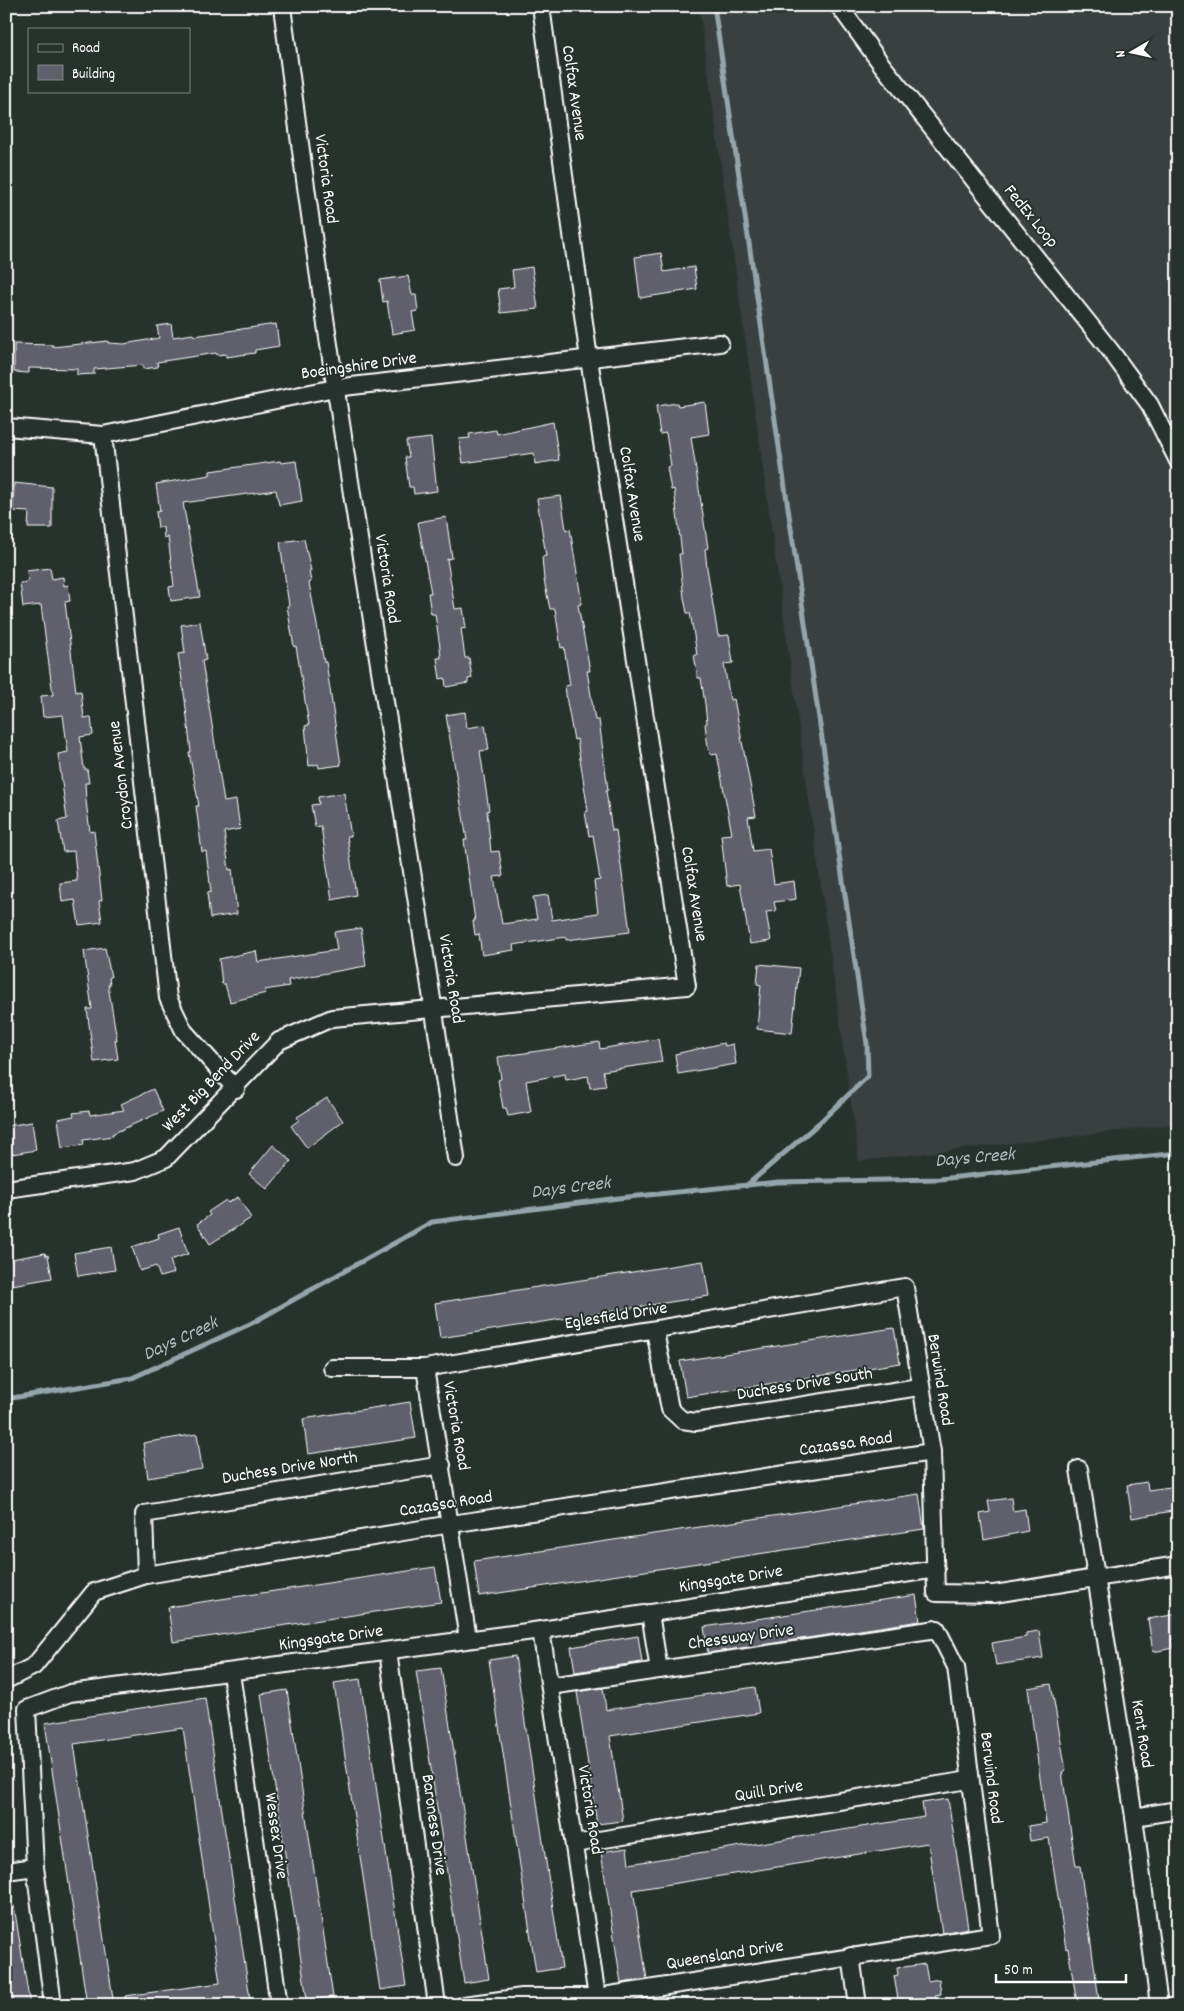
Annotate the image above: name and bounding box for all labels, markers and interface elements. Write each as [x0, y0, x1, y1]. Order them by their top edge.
legend [28, 28, 190, 92]
north arrow [1106, 28, 1156, 78]
text: Road [72, 38, 100, 60]
street label: Colfax Avenue [554, 44, 592, 142]
text: N [1111, 49, 1132, 59]
text: Building [72, 64, 115, 86]
street label: Victoria Road [306, 133, 344, 225]
street label: FedEx Loop [997, 180, 1063, 254]
street label: Boeingshire Drive [300, 347, 418, 387]
street label: Colfax Avenue [611, 445, 651, 543]
street label: Victoria Road [367, 533, 405, 625]
street label: Croydon Avenue [103, 719, 141, 831]
street label: Colfax Avenue [673, 845, 713, 943]
street label: Victoria Road [431, 933, 469, 1025]
street label: West Big Bend Drive [157, 1026, 267, 1138]
water label: Days Creek [934, 1142, 1018, 1176]
water label: Days Creek [530, 1170, 614, 1207]
street label: Eglesfield Drive [563, 1297, 669, 1337]
water label: Days Creek [139, 1310, 225, 1369]
street label: Berwind Road [919, 1332, 959, 1428]
street label: Duchess Drive South [735, 1362, 875, 1408]
street label: Victoria Road [435, 1379, 475, 1473]
street label: Cazassa Road [798, 1426, 894, 1464]
street label: Duchess Drive North [220, 1446, 360, 1492]
street label: Cazassa Road [398, 1485, 494, 1525]
street label: Kingsgate Drive [677, 1559, 785, 1601]
street label: Chessway Drive [687, 1618, 795, 1658]
street label: Kingsgate Drive [277, 1619, 385, 1659]
street label: Kent Road [1123, 1698, 1159, 1770]
street label: Berwind Road [972, 1731, 1008, 1825]
street label: Victoria Road [570, 1764, 608, 1856]
street label: Baroness Drive [414, 1773, 452, 1877]
street label: Quill Drive [733, 1774, 805, 1810]
street label: Wessex Drive [257, 1791, 293, 1881]
street label: Queensland Drive [665, 1934, 785, 1978]
scale bar [996, 1951, 1126, 1983]
text: 50 m [1004, 1960, 1033, 1982]

